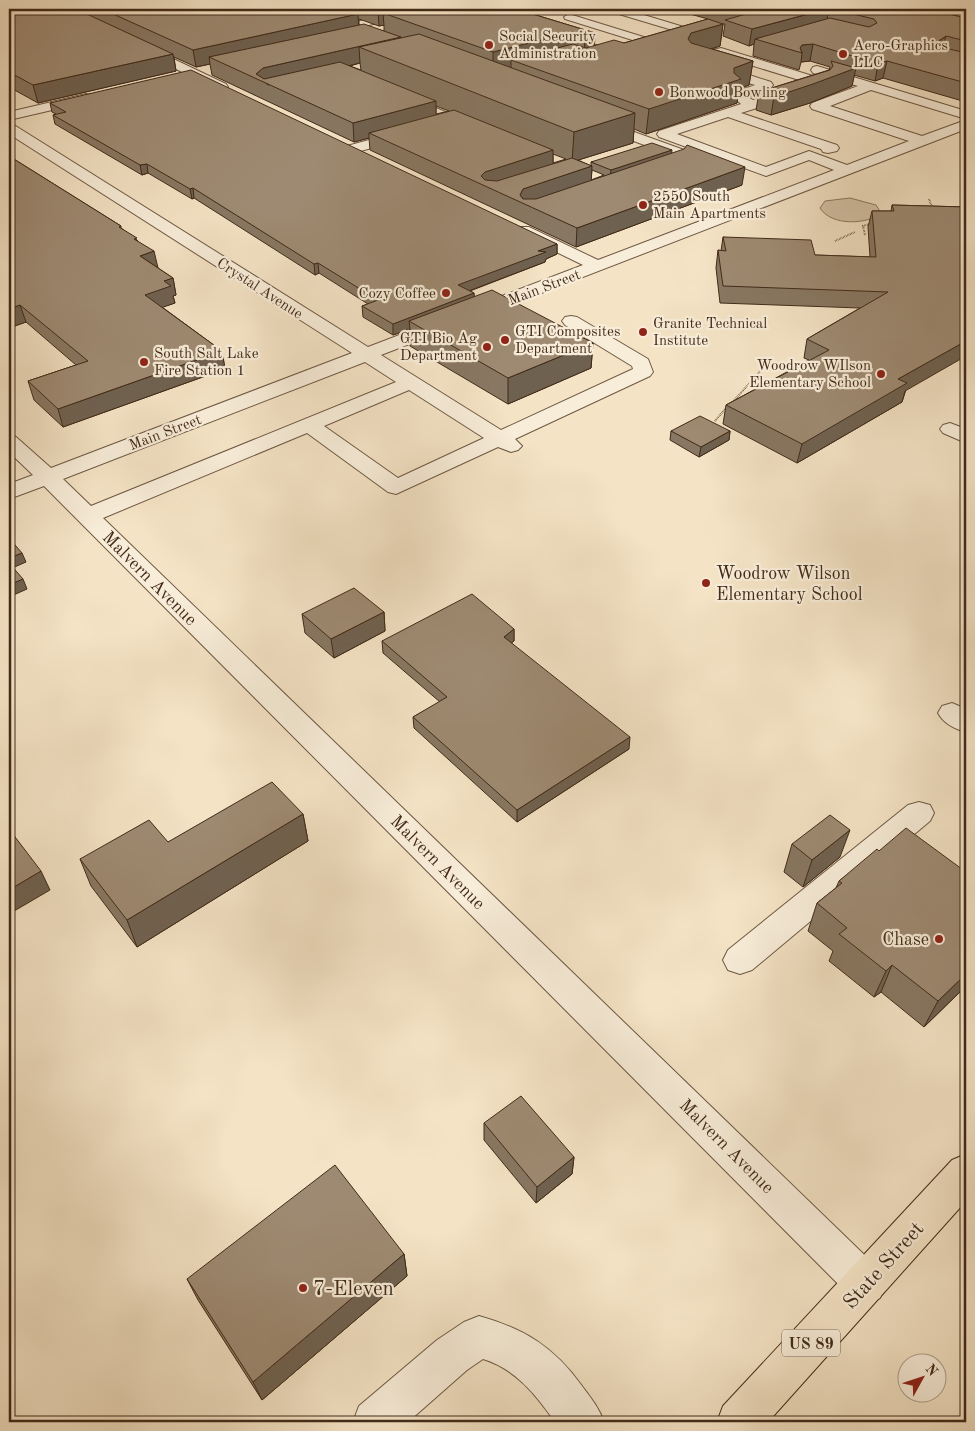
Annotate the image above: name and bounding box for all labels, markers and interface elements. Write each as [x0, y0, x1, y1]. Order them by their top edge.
place label: Social Security Administration [499, 30, 597, 62]
marker: Social Security Administration [483, 39, 495, 51]
place label: Aero-Graphics LLC [853, 39, 948, 71]
marker: Aero-Graphics LLC [837, 48, 849, 60]
marker: Bonwood Bowling [653, 86, 665, 98]
place label: Bonwood Bowling [669, 86, 786, 101]
place label: 2550 South Main Apartments [653, 190, 766, 222]
marker: 2550 South Main Apartments [637, 199, 649, 211]
street label: Crystal Avenue [213, 256, 305, 323]
street label: Main Street [506, 268, 583, 309]
place label: Cozy Coffee [359, 287, 436, 302]
marker: Cozy Coffee [440, 287, 452, 299]
place label: Granite Technical Institute [653, 317, 767, 349]
place label: GTI Composites Department [515, 325, 620, 357]
marker: Granite Technical Institute [637, 326, 649, 338]
place label: GTI Bio Ag Department [400, 332, 477, 364]
marker: GTI Composites Department [499, 334, 511, 346]
marker: GTI Bio Ag Department [481, 341, 493, 353]
place label: South Salt Lake Fire Station 1 [154, 347, 259, 379]
marker: South Salt Lake Fire Station 1 [138, 356, 150, 368]
place label: Woodrow WIlson Elementary School [749, 359, 871, 391]
marker: Woodrow WIlson Elementary School [875, 368, 887, 380]
street label: Main Street [127, 413, 204, 454]
street label: Malvern Avenue [99, 528, 200, 629]
place label: Woodrow Wilson Elementary School [716, 565, 863, 604]
marker: Woodrow Wilson Elementary School [700, 577, 712, 589]
street label: Malvern Avenue [387, 812, 488, 913]
place label: Chase [882, 931, 929, 949]
marker: Chase [933, 933, 945, 945]
street label: Malvern Avenue [676, 1096, 777, 1197]
street label: State Street [840, 1218, 928, 1314]
place label: 7-Eleven [313, 1279, 394, 1300]
marker: 7-Eleven [297, 1282, 309, 1294]
road number: US 89 [782, 1330, 840, 1356]
north arrow [898, 1354, 948, 1404]
text: N [922, 1362, 940, 1379]

